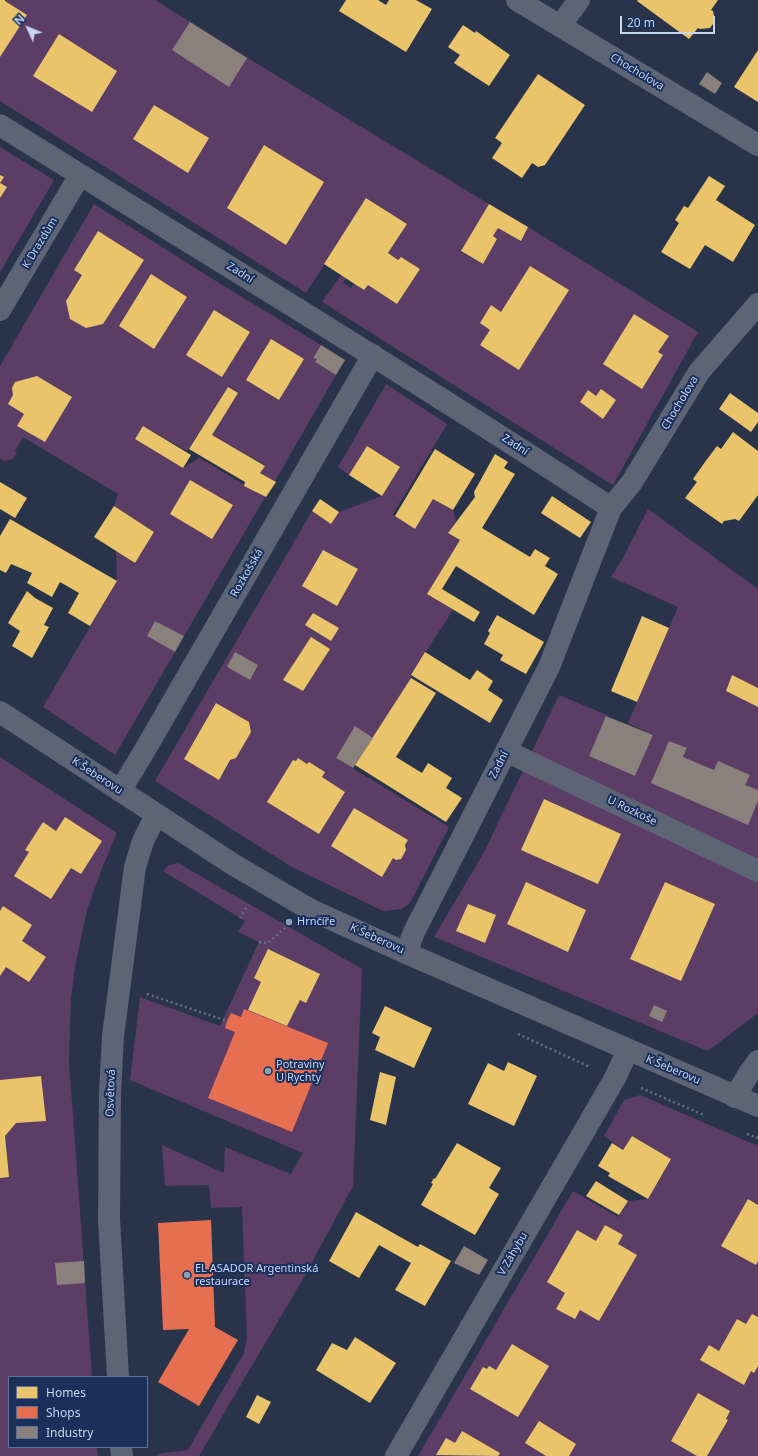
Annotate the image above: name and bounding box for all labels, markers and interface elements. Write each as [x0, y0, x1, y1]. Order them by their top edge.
north arrow [8, 8, 48, 48]
scale bar [622, 8, 717, 34]
text: N [10, 11, 28, 28]
text: 20 m [627, 14, 655, 31]
street label: Chocholova [608, 51, 666, 93]
street label: K Drazdům [20, 215, 60, 271]
street label: Zadní [224, 260, 256, 286]
street label: Chocholova [659, 374, 701, 432]
street label: Zadní [499, 432, 531, 458]
street label: Rozkošská [228, 546, 266, 600]
street label: Zadní [487, 749, 511, 781]
street label: K Šeberovu [69, 755, 125, 797]
street label: U Rozkoše [605, 793, 659, 829]
place label: Hrnčíře [297, 915, 335, 929]
marker: Hrnčíře [284, 917, 294, 927]
street label: K Šeberovu [348, 921, 406, 957]
street label: K Šeberovu [644, 1053, 702, 1087]
place label: Potraviny U Rychty [276, 1058, 325, 1084]
marker: Potraviny U Rychty [263, 1066, 273, 1076]
street label: Osvětová [104, 1069, 118, 1117]
street label: V Záhybu [495, 1230, 531, 1278]
place label: EL ASADOR Argentinská restaurace [195, 1262, 318, 1288]
marker: EL ASADOR Argentinská restaurace [182, 1270, 192, 1280]
legend [8, 1376, 148, 1448]
text: Homes [46, 1384, 86, 1401]
text: Shops [46, 1404, 80, 1421]
text: Industry [46, 1424, 93, 1441]

